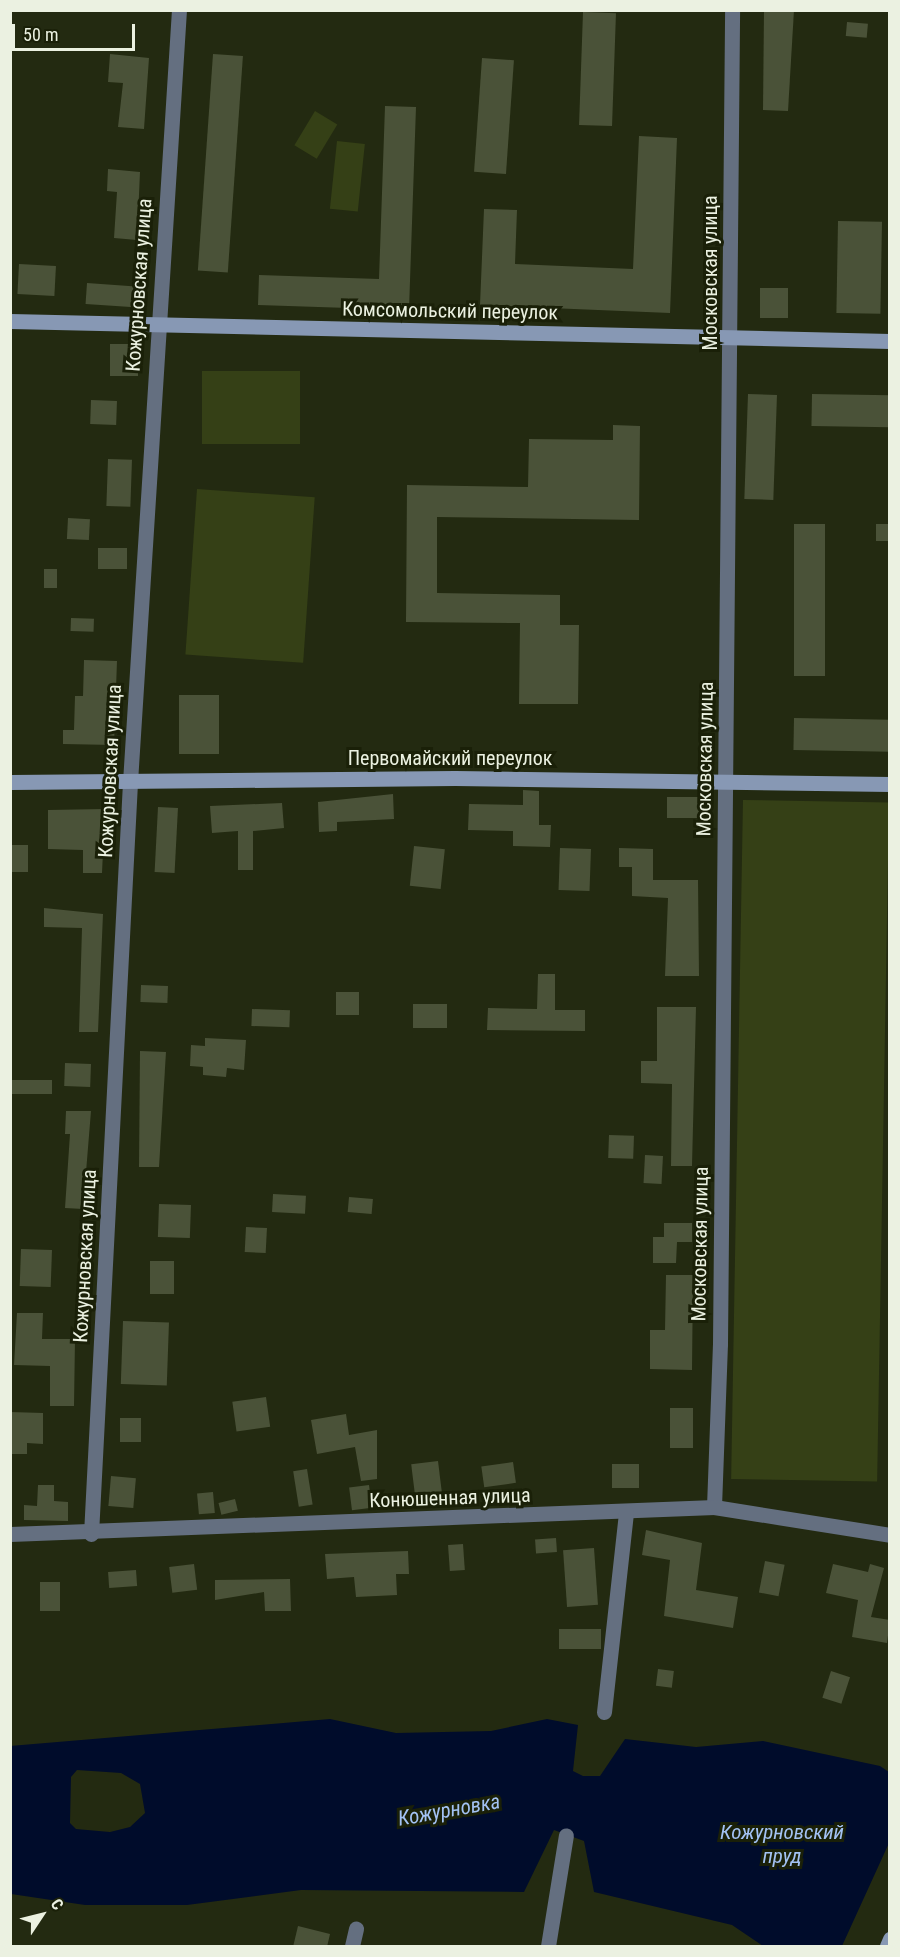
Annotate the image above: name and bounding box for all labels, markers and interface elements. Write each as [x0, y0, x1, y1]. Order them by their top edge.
scale bar [15, 12, 138, 50]
text: 50 m [23, 24, 58, 45]
street label: Московская улица [698, 196, 722, 350]
street label: Кожурновская улица [121, 198, 157, 372]
street label: Комсомольский переулок [342, 297, 558, 325]
street label: Московская улица [692, 681, 718, 837]
street label: Кожурновская улица [93, 684, 127, 858]
street label: Первомайский переулок [348, 746, 552, 770]
street label: Московская улица [687, 1166, 713, 1322]
street label: Кожурновская улица [68, 1169, 102, 1343]
street label: Конюшенная улица [369, 1483, 531, 1513]
water label: Кожурновка [396, 1789, 502, 1831]
water label: Кожурновский пруд [720, 1819, 844, 1869]
north arrow [12, 1885, 72, 1945]
text: С [47, 1895, 68, 1914]

